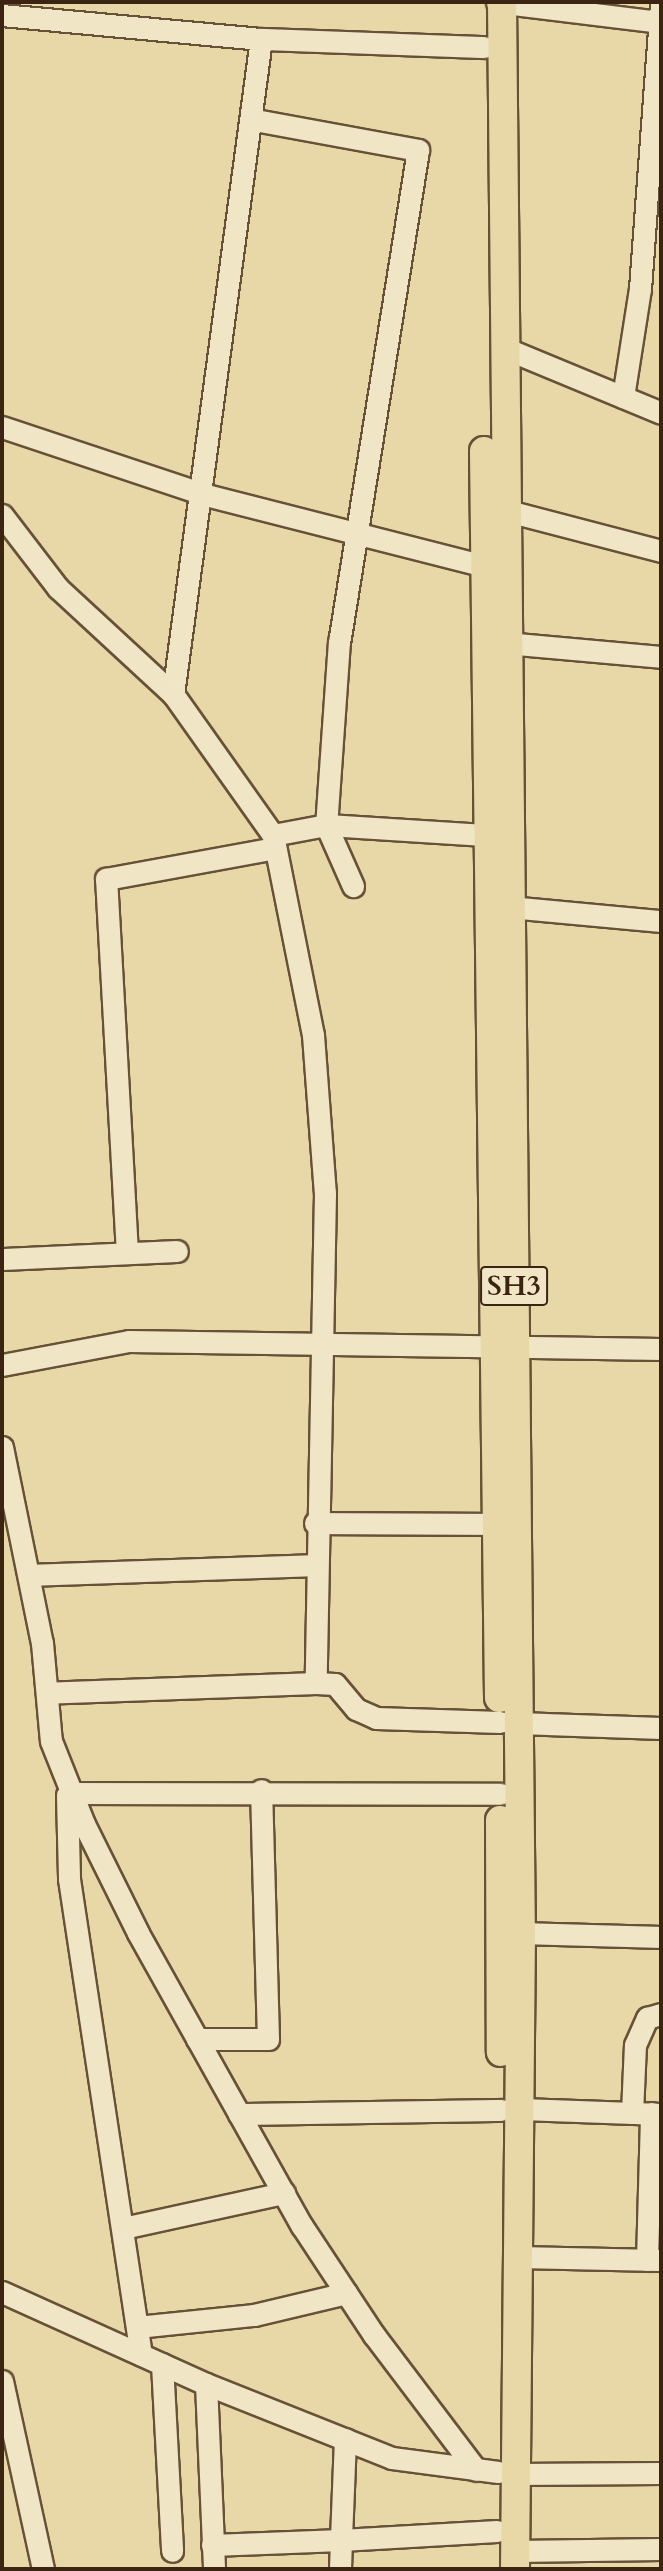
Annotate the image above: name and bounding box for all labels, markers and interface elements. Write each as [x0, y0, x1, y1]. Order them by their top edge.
road number: SH3 [479, 1262, 549, 1310]

